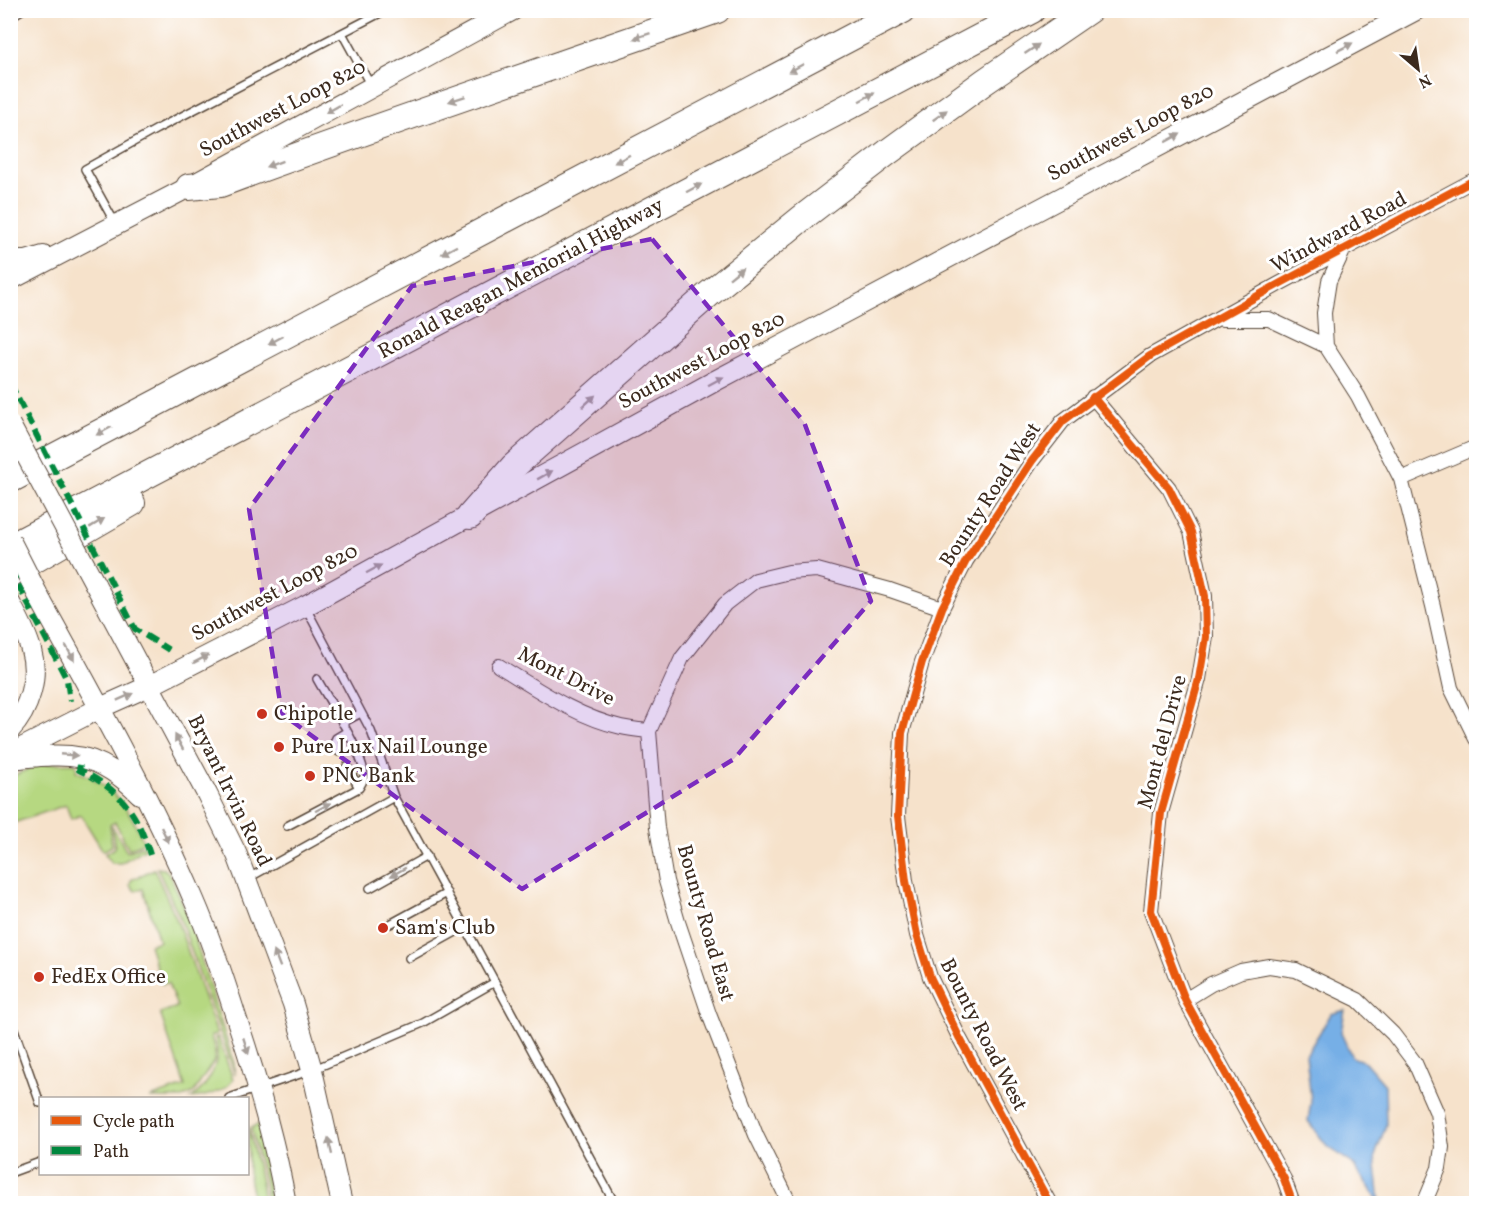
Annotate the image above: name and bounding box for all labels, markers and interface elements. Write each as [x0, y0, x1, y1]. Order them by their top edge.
one-way arrow [633, 32, 651, 42]
north arrow [1388, 39, 1448, 99]
one-way arrow [1337, 42, 1354, 52]
one-way arrow [1024, 43, 1040, 55]
street label: Southwest Loop 820 [195, 53, 371, 165]
one-way arrow [787, 62, 805, 72]
text: N [1414, 68, 1435, 93]
street label: Southwest Loop 820 [1043, 77, 1219, 189]
one-way arrow [859, 92, 876, 102]
one-way arrow [448, 95, 466, 104]
one-way arrow [324, 104, 341, 114]
one-way arrow [931, 109, 947, 121]
one-way arrow [1165, 133, 1182, 143]
one-way arrow [613, 155, 630, 164]
one-way arrow [264, 159, 282, 169]
one-way arrow [686, 183, 703, 193]
street label: Windward Road [1266, 185, 1412, 281]
street label: Ronald Reagan Memorial Highway [373, 191, 669, 367]
one-way arrow [440, 245, 457, 255]
one-way arrow [728, 267, 743, 279]
street label: Southwest Loop 820 [614, 305, 790, 417]
one-way arrow [268, 335, 285, 345]
one-way arrow [707, 376, 724, 386]
one-way arrow [581, 395, 596, 408]
street label: Bounty Road West [933, 417, 1049, 573]
one-way arrow [95, 426, 112, 436]
one-way arrow [537, 470, 554, 480]
one-way arrow [89, 518, 106, 528]
street label: Southwest Loop 820 [187, 537, 363, 649]
one-way arrow [366, 564, 383, 574]
street label: Mont Drive [512, 640, 620, 714]
one-way arrow [65, 644, 75, 661]
one-way arrow [193, 654, 210, 664]
street label: Mont del Drive [1131, 672, 1195, 812]
one-way arrow [116, 693, 133, 702]
place label: Chipotle [274, 700, 353, 729]
marker: Chipotle [255, 707, 269, 721]
street label: Bryant Irvin Road [180, 710, 278, 872]
one-way arrow [174, 733, 184, 750]
place label: Pure Lux Nail Lounge [291, 733, 488, 762]
marker: Pure Lux Nail Lounge [272, 740, 286, 754]
one-way arrow [59, 751, 78, 760]
place label: PNC Bank [322, 762, 416, 791]
marker: PNC Bank [303, 769, 317, 783]
one-way arrow [314, 802, 331, 812]
one-way arrow [160, 827, 170, 844]
street label: Bounty Road East [669, 841, 741, 1005]
one-way arrow [389, 867, 406, 877]
place label: Sam's Club [395, 914, 495, 943]
marker: Sam's Club [376, 921, 390, 935]
one-way arrow [271, 950, 281, 968]
street label: Bounty Road West [932, 954, 1034, 1116]
place label: FedEx Office [51, 963, 166, 992]
marker: FedEx Office [32, 970, 46, 984]
one-way arrow [242, 1037, 251, 1055]
legend [39, 1097, 249, 1175]
text: Cycle path [93, 1110, 175, 1135]
one-way arrow [325, 1136, 334, 1155]
text: Path [93, 1140, 129, 1165]

